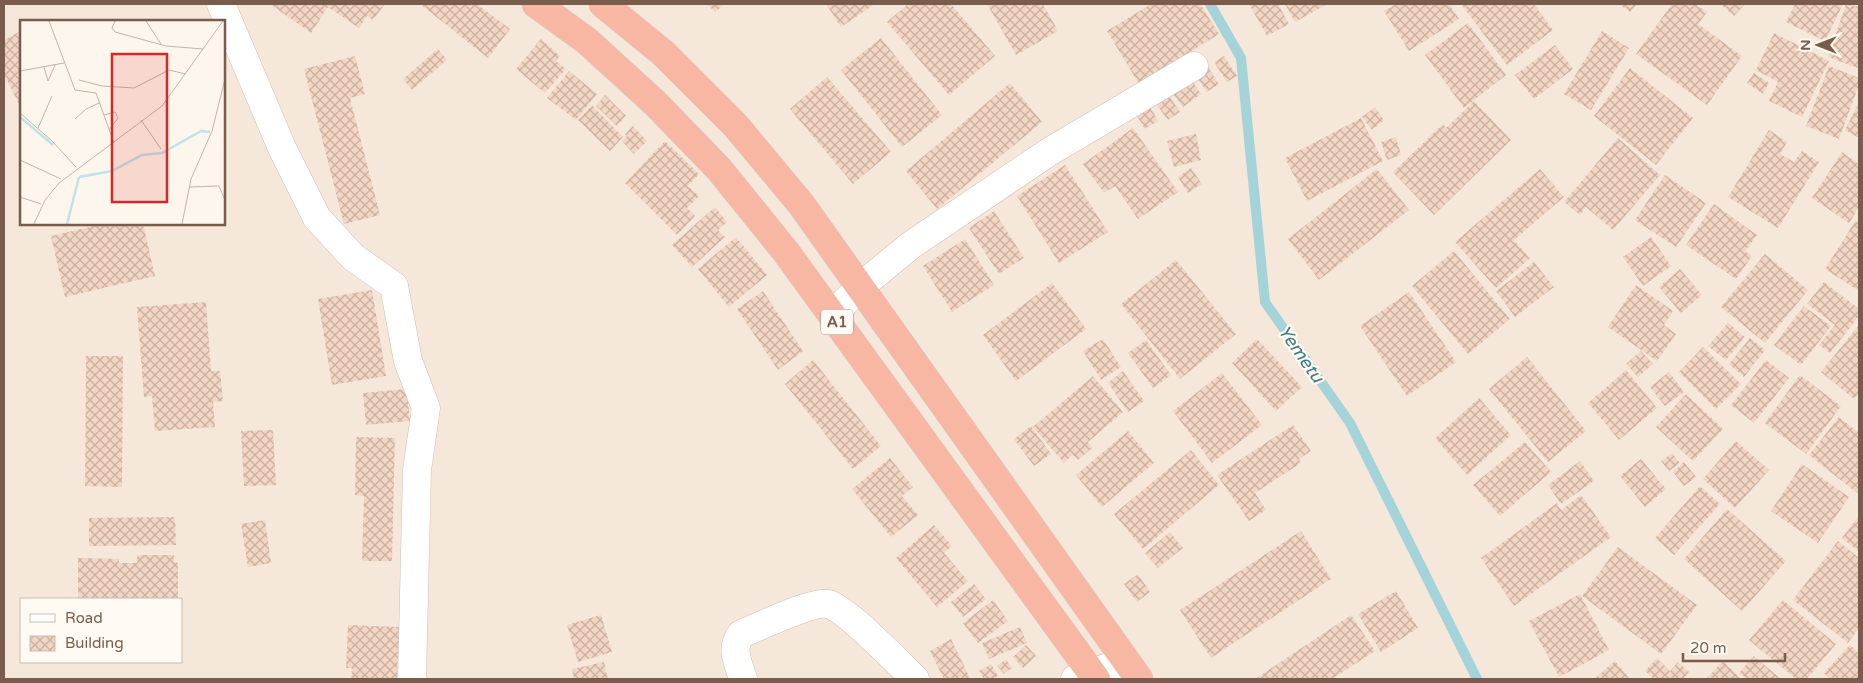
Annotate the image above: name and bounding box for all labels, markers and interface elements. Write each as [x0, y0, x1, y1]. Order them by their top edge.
inset map [20, 20, 225, 225]
north arrow [1793, 20, 1843, 70]
text: N [1797, 39, 1814, 51]
road number: A1 [821, 310, 853, 334]
water label: Yemetu [1273, 321, 1329, 388]
legend [20, 598, 182, 663]
text: Road [65, 609, 103, 627]
scale bar [1683, 630, 1786, 662]
text: Building [65, 634, 124, 652]
text: 20 m [1690, 639, 1727, 657]

